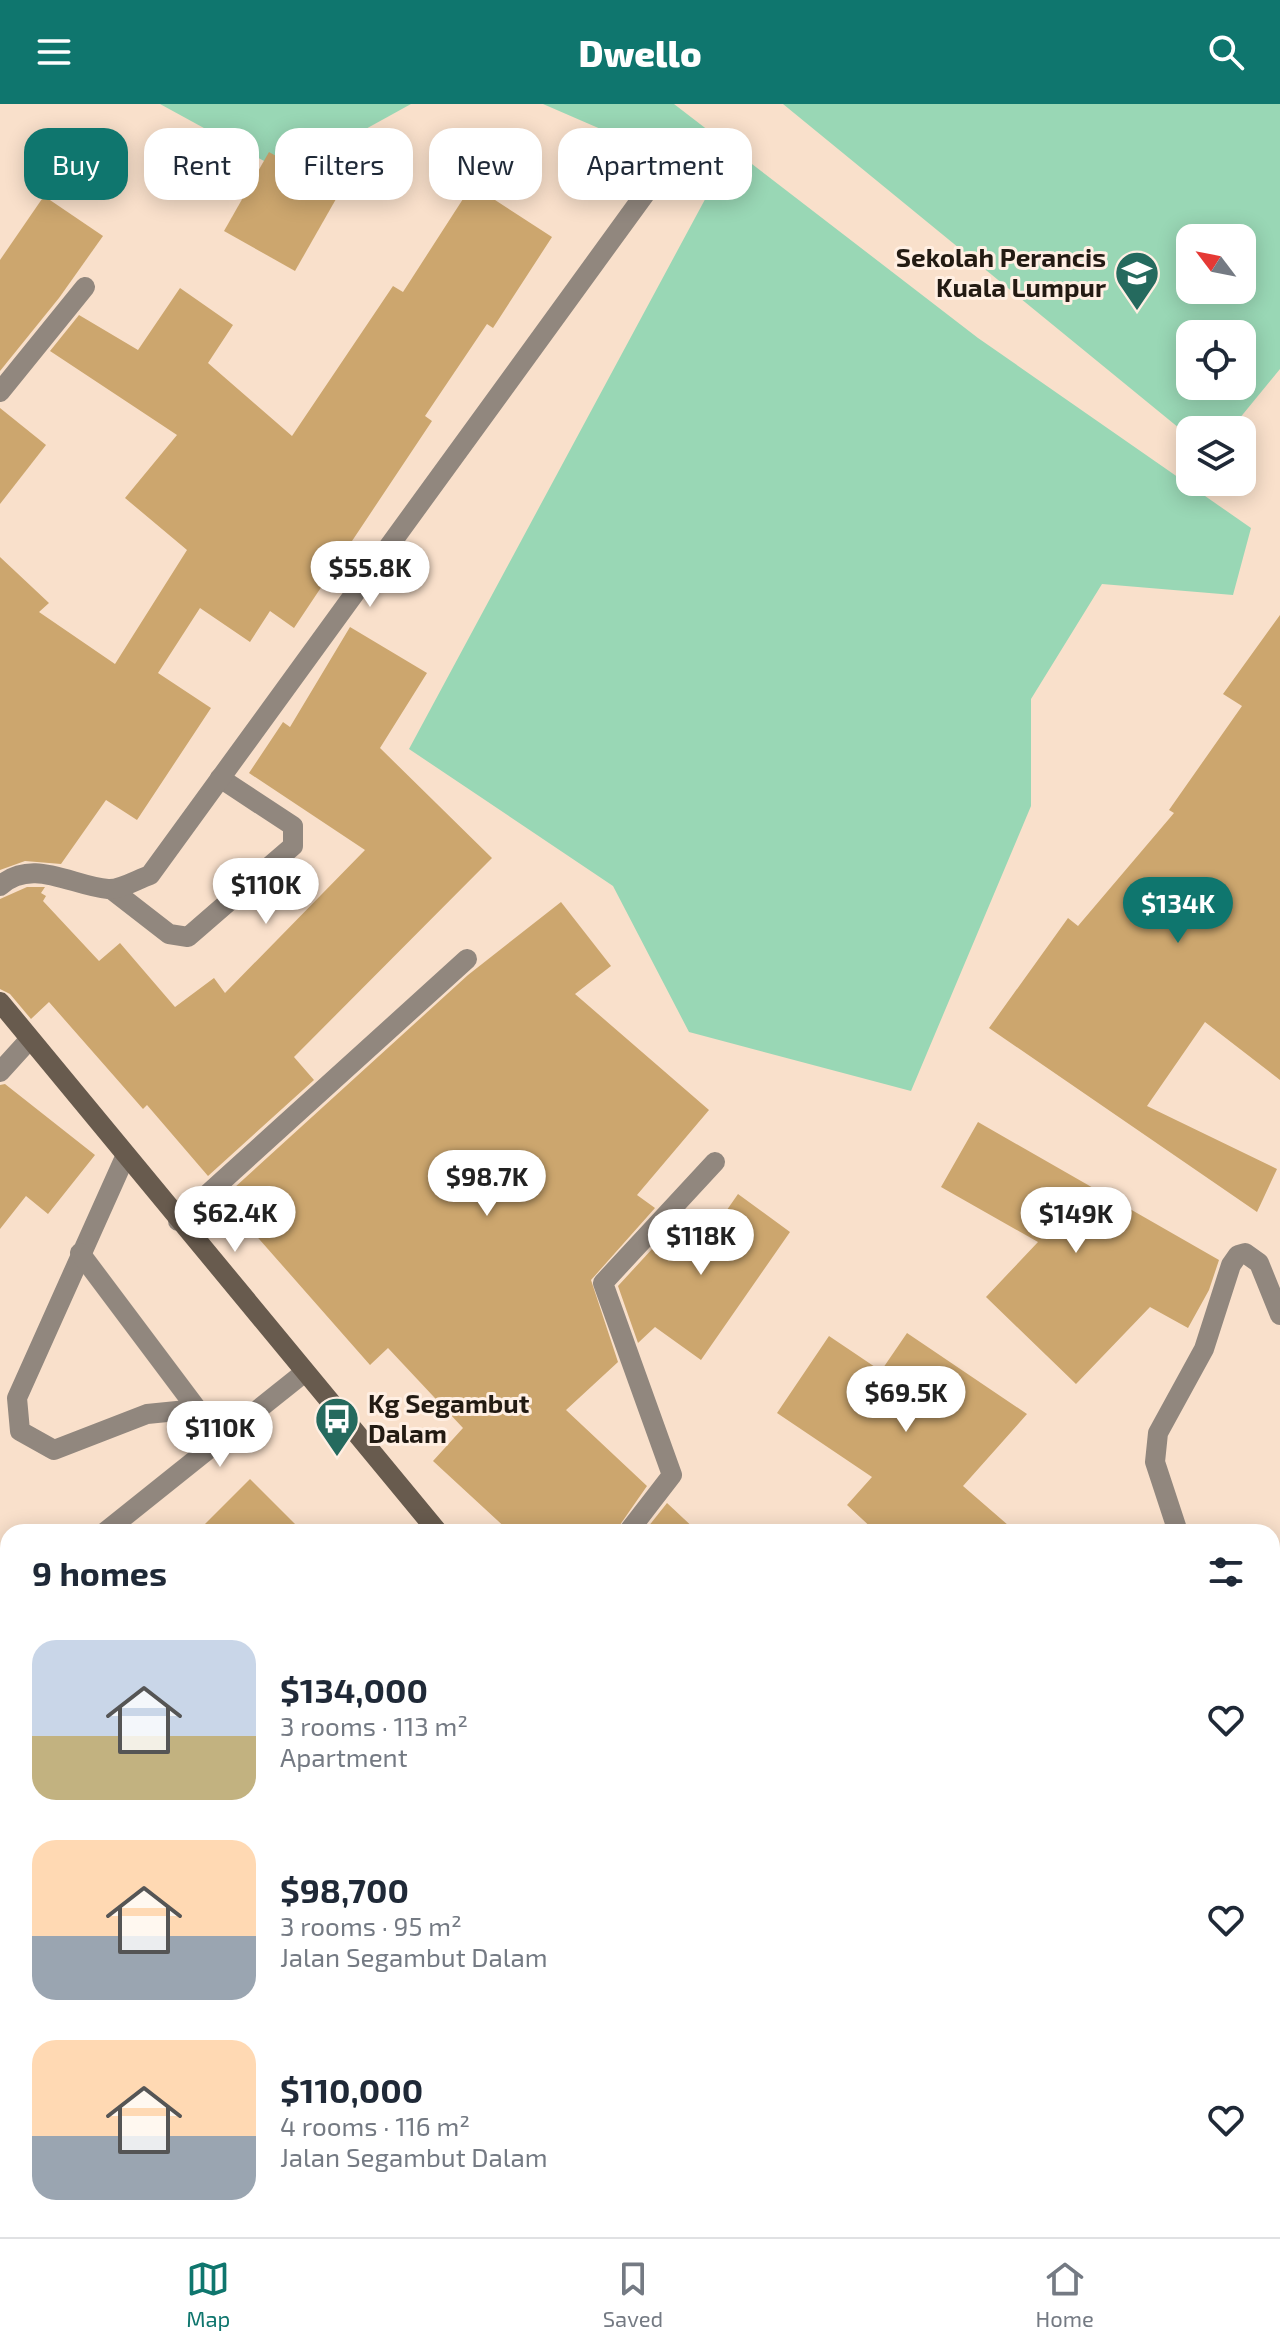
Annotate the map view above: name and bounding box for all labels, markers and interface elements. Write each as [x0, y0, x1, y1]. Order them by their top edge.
icon: menu [32, 30, 76, 74]
icon: search [1204, 30, 1248, 74]
text: Dwello [578, 31, 702, 74]
chip: Buy [24, 128, 128, 200]
chip: Rent [144, 128, 259, 200]
chip: Filters [275, 128, 413, 200]
chip: New [429, 128, 542, 200]
chip: Apartment [558, 128, 752, 200]
north arrow [1176, 224, 1256, 304]
map controls [1176, 224, 1256, 496]
place label: Sekolah Perancis Kuala Lumpur [896, 241, 1106, 302]
school or university icon: Sekolah Perancis Kuala Lumpur [1113, 249, 1161, 312]
button: locate [1176, 320, 1256, 400]
button: layers [1176, 416, 1256, 496]
pin: $55.8K [305, 541, 435, 609]
text: $55.8K [329, 551, 411, 582]
pin: $110K [210, 858, 322, 926]
text: $110K [231, 868, 301, 899]
pin: $134K [1122, 877, 1234, 945]
text: $134K [1141, 887, 1215, 918]
pin: $98.7K [422, 1150, 552, 1218]
text: $98.7K [446, 1160, 528, 1191]
pin: $62.4K [170, 1186, 300, 1254]
pin: $149K [1020, 1187, 1132, 1255]
text: $62.4K [193, 1196, 277, 1227]
text: $149K [1039, 1197, 1113, 1228]
pin: $118K [645, 1209, 757, 1277]
text: $118K [666, 1219, 736, 1250]
pin: $69.5K [841, 1366, 971, 1434]
text: $69.5K [865, 1376, 947, 1407]
place label: Kg Segambut Dalam [368, 1387, 530, 1448]
bus stop icon: Kg Segambut Dalam [313, 1395, 361, 1458]
pin: $110K [164, 1401, 276, 1469]
text: $110K [185, 1411, 255, 1442]
icon: filters [1204, 1550, 1248, 1594]
text: 9 homes [32, 1552, 167, 1593]
text: $134,000 [280, 1669, 428, 1710]
icon: home [96, 1672, 192, 1768]
icon: heart [1204, 1698, 1248, 1742]
text: 3 rooms · 113 m² [280, 1710, 468, 1741]
text: Apartment [280, 1741, 408, 1772]
text: $98,700 [280, 1869, 409, 1910]
icon: home [96, 1872, 192, 1968]
icon: heart [1204, 1898, 1248, 1942]
text: 3 rooms · 95 m² [280, 1910, 462, 1941]
text: Jalan Segambut Dalam [280, 1941, 548, 1972]
text: $110,000 [280, 2069, 423, 2110]
icon: home [96, 2072, 192, 2168]
icon: heart [1204, 2098, 1248, 2142]
text: 4 rooms · 116 m² [280, 2110, 470, 2141]
text: Jalan Segambut Dalam [280, 2141, 548, 2172]
tab: Map [186, 2257, 230, 2331]
tab: Saved [603, 2257, 663, 2331]
tab: Home [1035, 2257, 1094, 2331]

